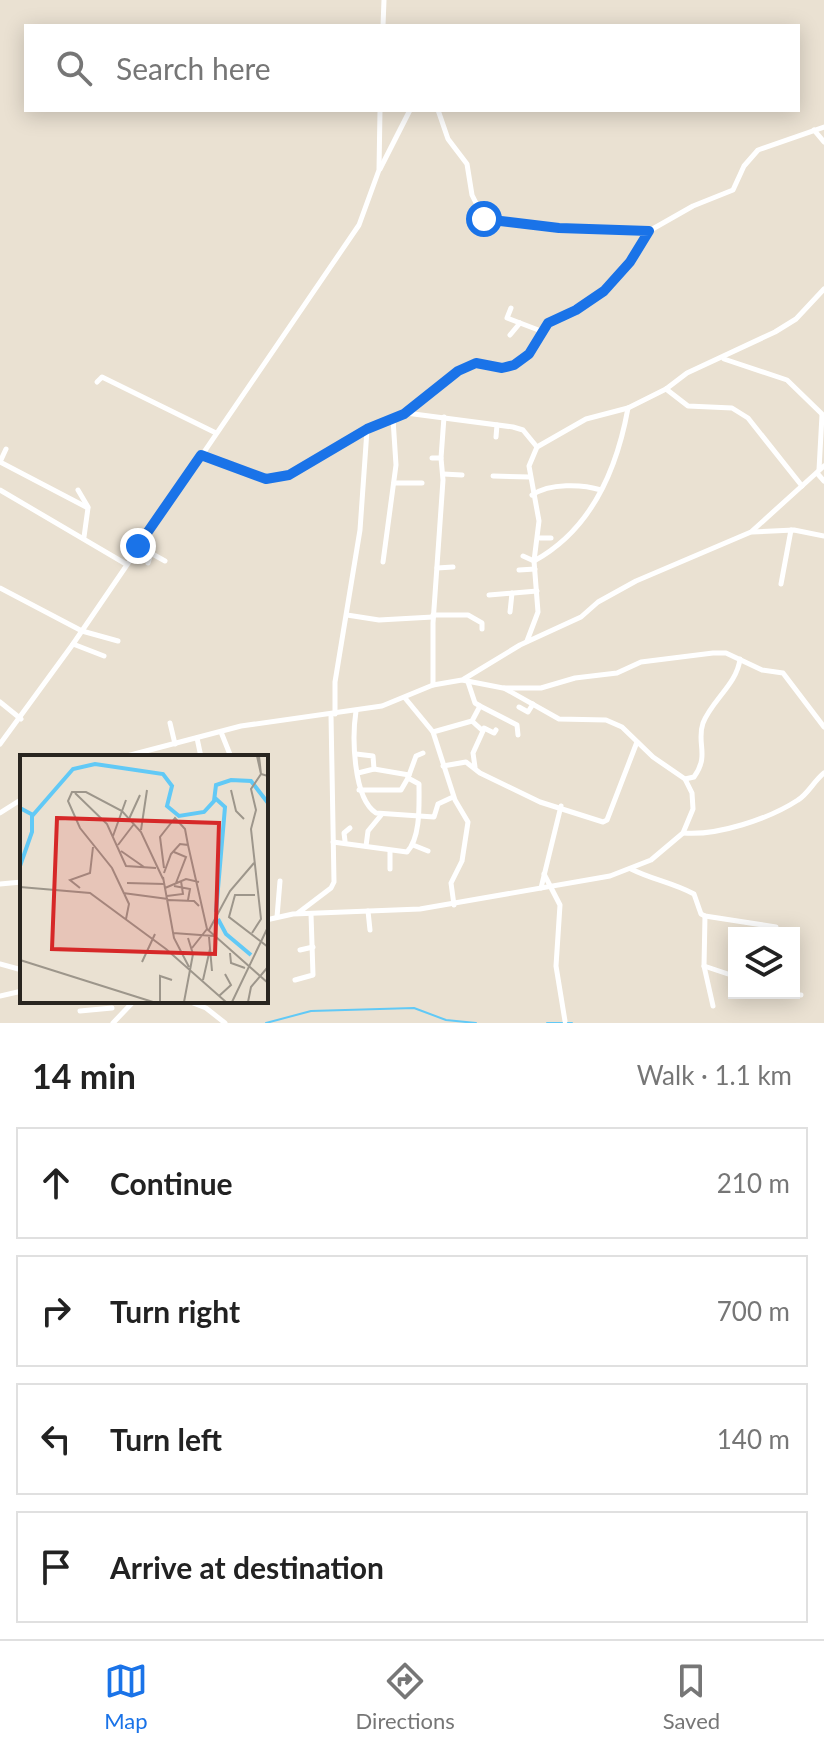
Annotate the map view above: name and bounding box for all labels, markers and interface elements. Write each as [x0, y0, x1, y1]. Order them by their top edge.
search box [24, 24, 800, 112]
icon: search [52, 46, 96, 90]
text: Search here [116, 50, 271, 86]
route start [466, 201, 502, 237]
route end [120, 528, 156, 564]
inset map [20, 755, 268, 1003]
map controls [728, 927, 800, 999]
button: layers [728, 927, 800, 999]
text: 14 min [32, 1055, 136, 1096]
text: Walk · 1.1 km [637, 1059, 792, 1091]
icon: ahead [34, 1161, 78, 1205]
text: Continue [110, 1165, 233, 1201]
text: 210 m [717, 1167, 790, 1199]
icon: right [34, 1289, 78, 1333]
text: Turn right [110, 1293, 240, 1329]
text: 700 m [717, 1295, 790, 1327]
icon: left [34, 1417, 78, 1461]
text: Turn left [110, 1421, 222, 1457]
text: 140 m [717, 1423, 790, 1455]
icon: arrive [34, 1545, 78, 1589]
text: Arrive at destination [110, 1549, 384, 1585]
tab: Map [104, 1659, 148, 1734]
tab: Directions [356, 1659, 455, 1734]
tab: Saved [663, 1659, 720, 1734]

